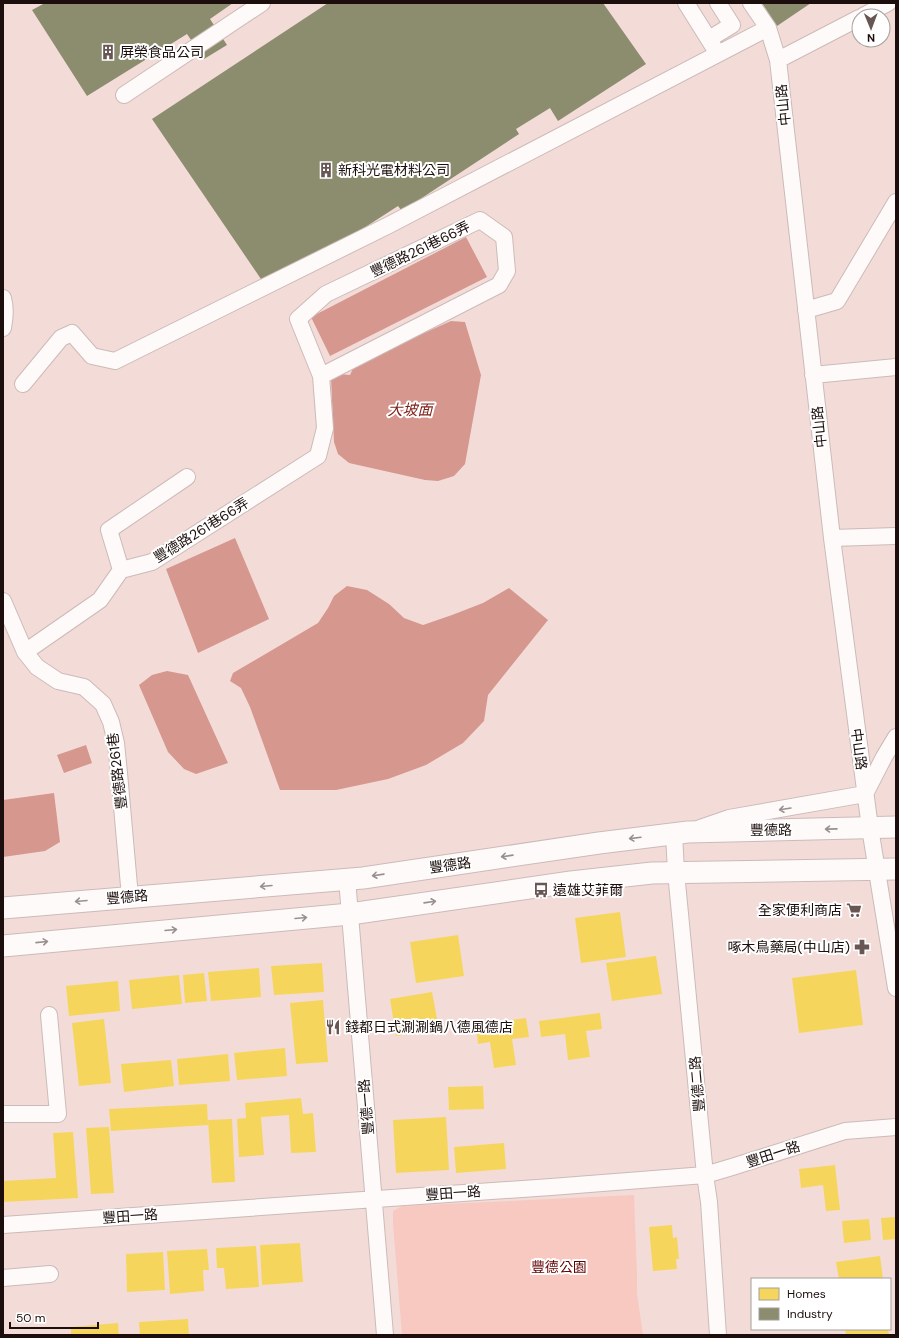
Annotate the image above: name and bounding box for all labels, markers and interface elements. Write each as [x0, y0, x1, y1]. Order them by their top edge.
north arrow [851, 8, 891, 48]
text: N [867, 31, 875, 45]
building icon: 屏榮食品公司 [99, 43, 117, 61]
place label: 屏榮食品公司 [120, 43, 204, 61]
street label: 中山路 [772, 83, 794, 127]
building icon: 新科光電材料公司 [317, 161, 335, 179]
place label: 新科光電材料公司 [338, 161, 450, 179]
street label: 豐德路261巷66弄 [367, 217, 473, 281]
water label: 大坡面 [387, 400, 435, 420]
street label: 中山路 [808, 405, 830, 449]
street label: 豐德路261巷66弄 [150, 494, 252, 566]
street label: 中山路 [847, 727, 871, 771]
street label: 豐德路261巷 [103, 732, 131, 810]
one-way arrow [779, 805, 792, 813]
street label: 豐德路 [750, 821, 792, 839]
one-way arrow [825, 825, 838, 832]
one-way arrow [629, 834, 642, 842]
one-way arrow [501, 852, 514, 860]
street label: 豐德路 [428, 853, 472, 877]
one-way arrow [372, 871, 385, 879]
bus stop icon: 遠雄艾菲爾 [532, 881, 550, 899]
place label: 遠雄艾菲爾 [553, 881, 623, 899]
one-way arrow [260, 882, 273, 889]
street label: 豐德路 [105, 886, 149, 908]
one-way arrow [75, 898, 88, 905]
one-way arrow [423, 898, 436, 906]
place label: 全家便利商店 [758, 901, 842, 919]
supermarket icon: 全家便利商店 [845, 901, 863, 919]
one-way arrow [294, 915, 307, 922]
one-way arrow [164, 926, 177, 933]
one-way arrow [35, 938, 48, 946]
place label: 啄木鳥藥局(中山店) [728, 938, 850, 956]
pharmacy icon: 啄木鳥藥局(中山店) [853, 938, 871, 956]
restaurant icon: 錢都日式涮涮鍋八德風德店 [324, 1018, 342, 1036]
place label: 錢都日式涮涮鍋八德風德店 [345, 1018, 513, 1036]
street label: 豐德二路 [686, 1055, 708, 1113]
street label: 豐德一路 [355, 1078, 377, 1136]
street label: 豐田一路 [744, 1137, 802, 1171]
street label: 豐田一路 [424, 1182, 482, 1204]
street label: 豐田一路 [101, 1205, 159, 1227]
park label: 豐德公園 [531, 1258, 587, 1276]
legend [751, 1278, 891, 1330]
text: Homes [787, 1286, 826, 1302]
scale bar [10, 1304, 98, 1330]
text: Industry [787, 1306, 833, 1322]
text: 50 m [16, 1310, 45, 1326]

